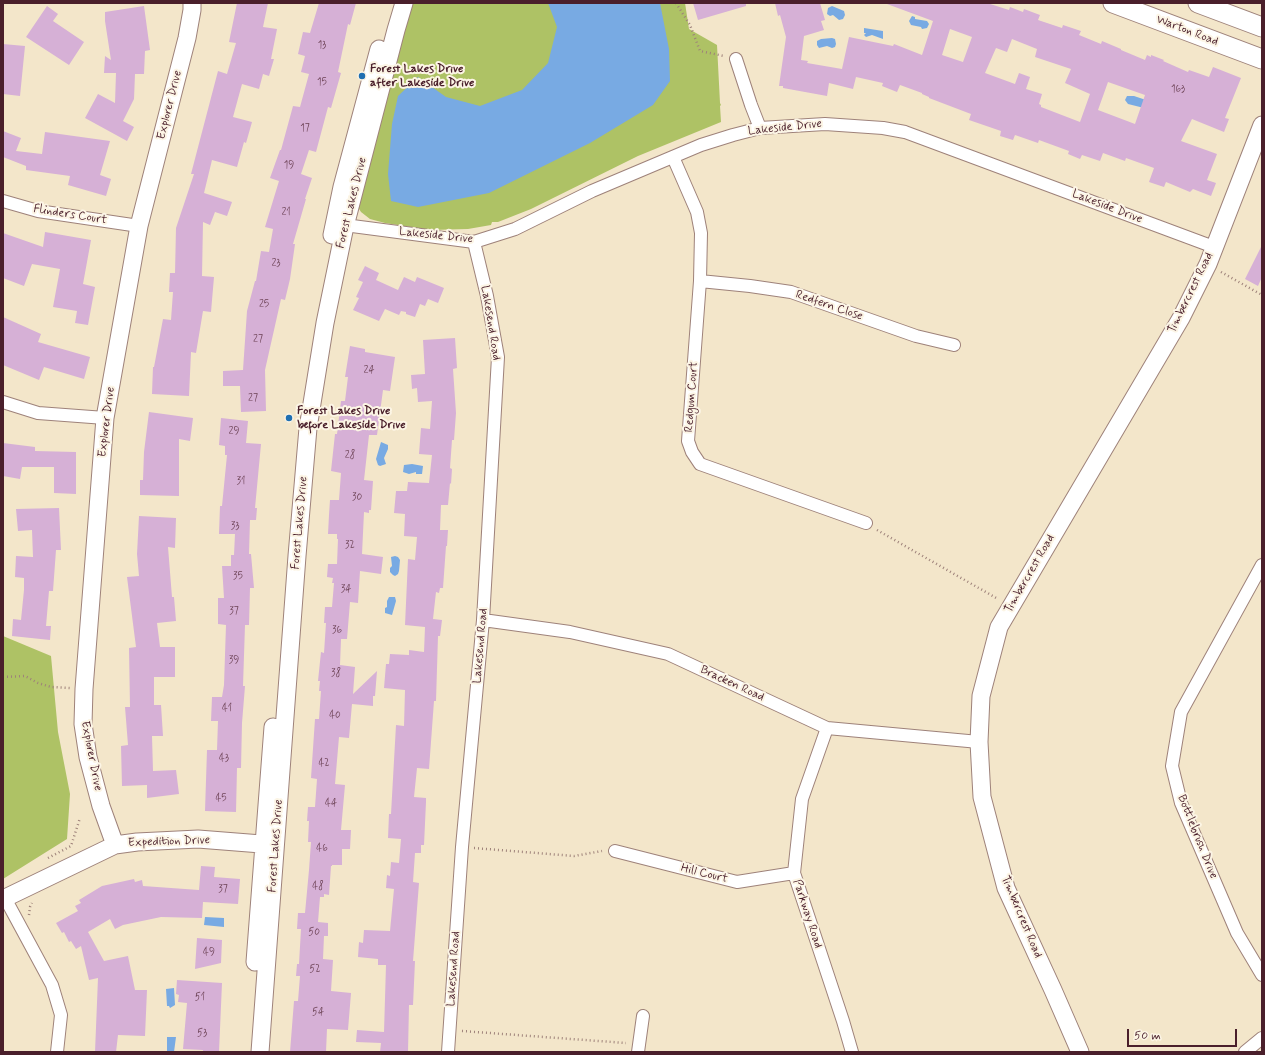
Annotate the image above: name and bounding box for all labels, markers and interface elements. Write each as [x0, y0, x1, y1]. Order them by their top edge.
street label: Warton Road [1154, 13, 1220, 49]
house number: 13 [318, 40, 326, 52]
place label: Forest Lakes Drive after Lakeside Drive [370, 62, 474, 90]
street label: Explorer Drive [154, 69, 186, 141]
marker: Forest Lakes Drive after Lakeside Drive [357, 71, 367, 81]
house number: 15 [317, 77, 327, 89]
house number: 163 [1171, 84, 1185, 96]
street label: Lakeside Drive [747, 117, 823, 139]
house number: 17 [300, 123, 310, 135]
street label: Forest Lakes Drive [334, 156, 370, 250]
house number: 19 [284, 160, 294, 172]
street label: Lakeside Drive [1070, 187, 1144, 227]
street label: Flinders Court [32, 202, 108, 228]
house number: 21 [281, 207, 291, 219]
street label: Lakeside Drive [398, 225, 474, 247]
street label: Timbercrest Road [1165, 250, 1217, 336]
house number: 23 [271, 258, 281, 270]
street label: Lakesend Road [477, 285, 503, 361]
street label: Redfern Close [793, 288, 865, 324]
house number: 25 [259, 299, 269, 311]
house number: 27 [253, 334, 263, 346]
street label: Redgum Court [682, 361, 702, 433]
house number: 24 [364, 365, 374, 377]
street label: Explorer Drive [96, 386, 118, 458]
house number: 27 [248, 393, 258, 405]
place label: Forest Lakes Drive before Lakeside Drive [297, 404, 406, 432]
marker: Forest Lakes Drive before Lakeside Drive [284, 413, 294, 423]
house number: 29 [229, 426, 239, 438]
house number: 28 [345, 450, 355, 462]
house number: 31 [237, 476, 245, 488]
street label: Forest Lakes Drive [289, 476, 311, 570]
house number: 30 [352, 492, 362, 504]
house number: 33 [231, 521, 239, 533]
street label: Timbercrest Road [1002, 532, 1058, 616]
house number: 32 [345, 540, 355, 552]
house number: 35 [233, 571, 243, 583]
house number: 34 [341, 584, 351, 596]
house number: 37 [229, 606, 239, 618]
street label: Lakesend Road [471, 608, 491, 684]
house number: 36 [332, 625, 342, 637]
house number: 39 [229, 655, 239, 667]
street label: Bracken Road [698, 663, 766, 705]
house number: 38 [331, 668, 341, 680]
house number: 41 [222, 703, 232, 715]
house number: 40 [329, 710, 341, 722]
street label: Explorer Drive [77, 720, 105, 792]
house number: 43 [219, 753, 229, 765]
house number: 42 [318, 758, 330, 770]
house number: 45 [215, 793, 227, 805]
street label: Bottlebrush Drive [1174, 793, 1220, 881]
house number: 44 [325, 798, 337, 810]
street label: Forest Lakes Drive [266, 799, 286, 893]
street label: Expedition Drive [128, 833, 210, 851]
house number: 46 [316, 843, 328, 855]
street label: Hill Court [679, 861, 729, 887]
street label: Timbercrest Road [997, 874, 1045, 960]
street label: Parkway Road [789, 878, 825, 950]
house number: 48 [312, 881, 324, 893]
house number: 37 [218, 884, 228, 896]
house number: 50 [308, 927, 320, 939]
street label: Lakesend Road [444, 931, 464, 1007]
house number: 49 [203, 947, 215, 959]
house number: 52 [309, 964, 321, 976]
house number: 51 [195, 992, 205, 1004]
house number: 54 [312, 1007, 324, 1019]
scale bar [1129, 1021, 1239, 1047]
house number: 53 [197, 1028, 207, 1040]
text: 50 m [1134, 1028, 1161, 1044]

